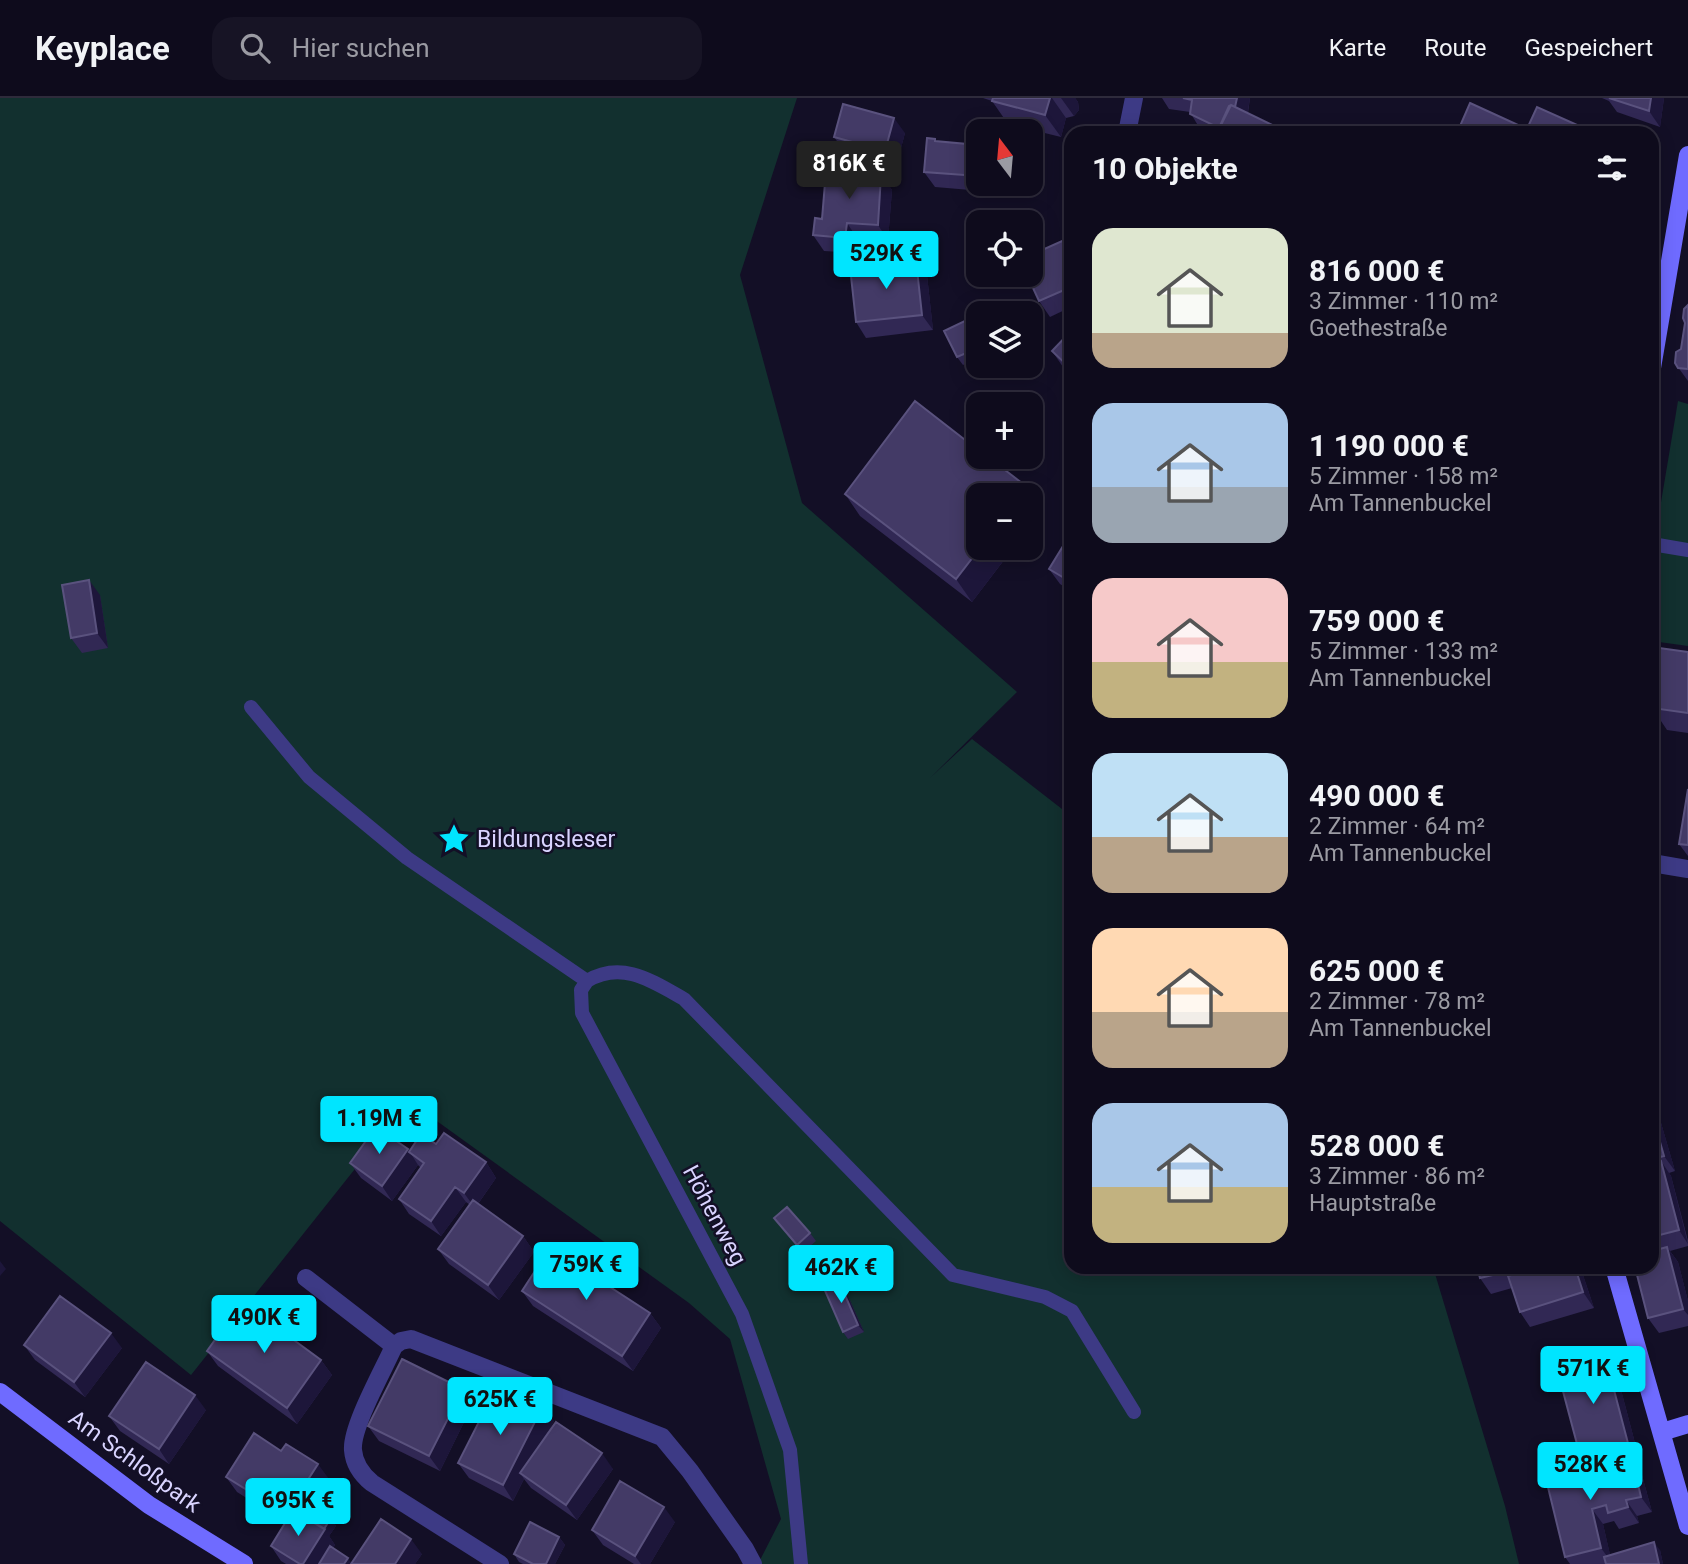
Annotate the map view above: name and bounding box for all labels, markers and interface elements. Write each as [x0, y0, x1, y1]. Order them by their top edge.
search box [212, 17, 702, 80]
text: Keyplace [35, 29, 170, 68]
icon: search [236, 29, 274, 67]
text: Hier suchen [292, 33, 430, 63]
text: Karte [1329, 34, 1386, 62]
text: Route [1424, 34, 1486, 62]
text: Gespeichert [1524, 34, 1653, 62]
north arrow [966, 119, 1043, 196]
map controls [966, 119, 1043, 560]
pin: 816K € [792, 141, 906, 201]
icon: filters [1593, 149, 1631, 187]
text: 816K € [812, 150, 886, 177]
text: 10 Objekte [1092, 151, 1238, 186]
button: locate [966, 210, 1043, 287]
pin: 529K € [829, 232, 943, 291]
text: 529K € [849, 240, 923, 267]
text: 816 000 € [1309, 253, 1444, 288]
icon: home [1148, 256, 1232, 340]
text: 3 Zimmer · 110 m² [1309, 288, 1498, 315]
button: layers [966, 301, 1043, 378]
text: Goethestraße [1309, 315, 1448, 342]
button: + [966, 392, 1043, 469]
text: 1 190 000 € [1309, 428, 1469, 463]
icon: home [1148, 431, 1232, 515]
text: 5 Zimmer · 158 m² [1309, 463, 1498, 490]
button: − [966, 483, 1043, 560]
text: Am Tannenbuckel [1309, 490, 1492, 517]
text: 759 000 € [1309, 603, 1444, 638]
icon: home [1148, 606, 1232, 690]
text: 5 Zimmer · 133 m² [1309, 638, 1498, 665]
text: Am Tannenbuckel [1309, 665, 1492, 692]
text: 490 000 € [1309, 778, 1444, 813]
icon: home [1148, 781, 1232, 865]
text: 2 Zimmer · 64 m² [1309, 813, 1485, 840]
place icon: Bildungsleser [437, 822, 471, 856]
place label: Bildungsleser [477, 826, 616, 853]
text: Am Tannenbuckel [1309, 840, 1492, 867]
text: 625 000 € [1309, 953, 1444, 988]
icon: home [1148, 956, 1232, 1040]
text: 2 Zimmer · 78 m² [1309, 988, 1485, 1015]
text: Am Tannenbuckel [1309, 1015, 1492, 1042]
pin: 1.19M € [314, 1096, 444, 1156]
text: 1.19M € [336, 1105, 422, 1132]
text: 528 000 € [1309, 1128, 1444, 1163]
icon: home [1148, 1131, 1232, 1215]
street label: Höhenweg [677, 1161, 752, 1270]
text: 3 Zimmer · 86 m² [1309, 1163, 1485, 1190]
text: Hauptstraße [1309, 1190, 1436, 1217]
pin: 759K € [529, 1242, 643, 1302]
pin: 462K € [784, 1246, 898, 1305]
text: 759K € [549, 1251, 623, 1278]
text: 462K € [804, 1254, 878, 1281]
pin: 490K € [207, 1296, 321, 1355]
text: 490K € [227, 1304, 301, 1331]
pin: 571K € [1536, 1346, 1650, 1406]
text: 571K € [1556, 1355, 1630, 1382]
pin: 625K € [443, 1378, 557, 1437]
text: 625K € [463, 1386, 537, 1413]
street label: Am Schloßpark [63, 1404, 206, 1519]
pin: 528K € [1533, 1442, 1647, 1502]
text: 528K € [1553, 1451, 1627, 1478]
pin: 695K € [241, 1478, 355, 1538]
text: 695K € [261, 1487, 335, 1514]

